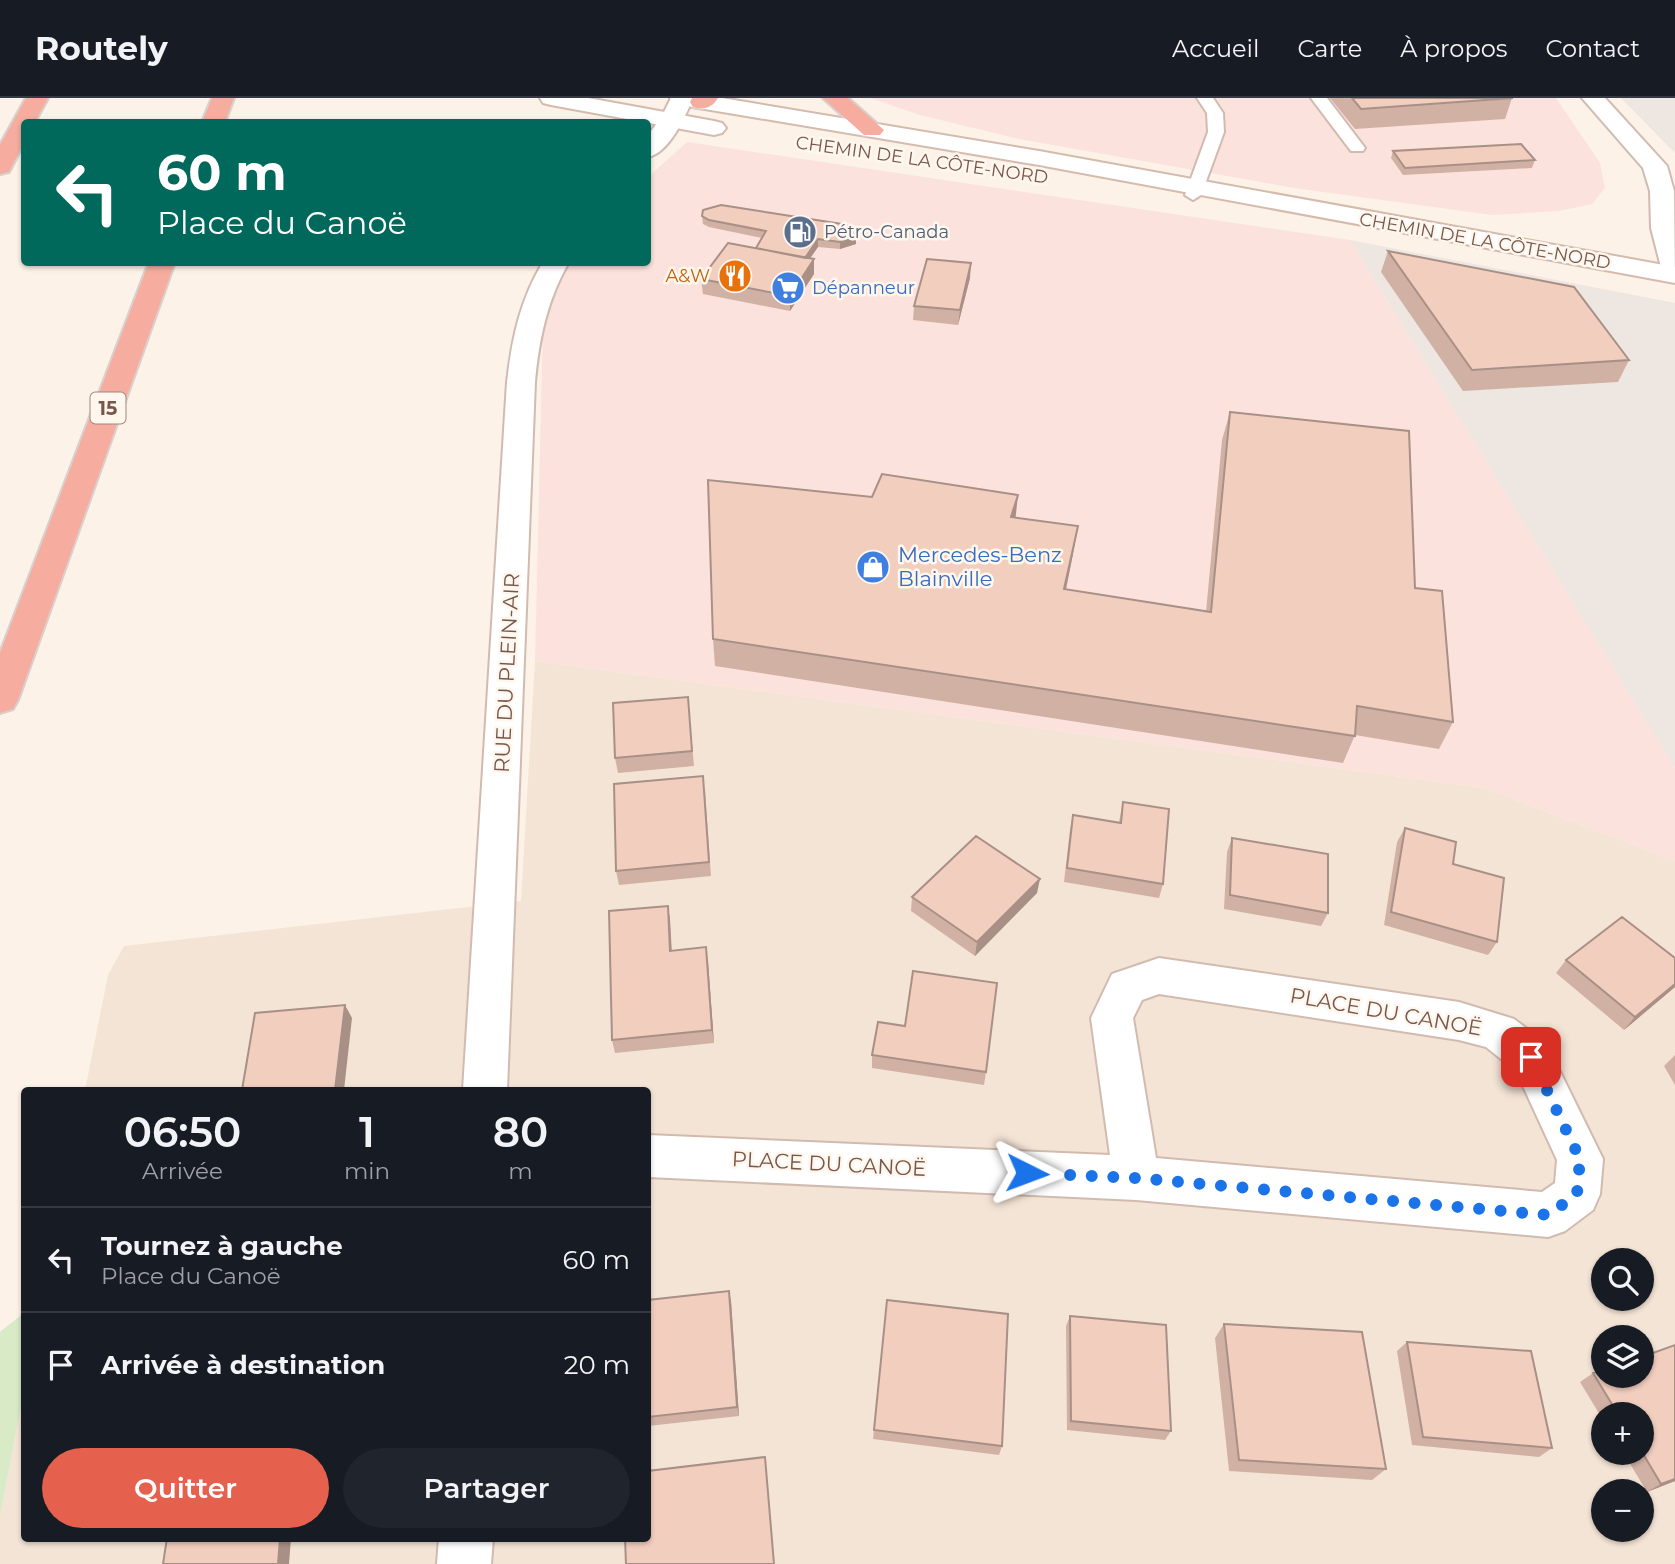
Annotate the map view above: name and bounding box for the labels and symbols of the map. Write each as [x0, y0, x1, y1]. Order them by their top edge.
street label: CHEMIN DE LA CÔTE-NORD [794, 131, 1050, 189]
street label: CHEMIN DE LA CÔTE-NORD [1358, 208, 1612, 274]
fuel station icon: Pétro-Canada [781, 213, 819, 251]
place label: Pétro-Canada [824, 221, 949, 243]
restaurant icon: A&W [716, 257, 754, 295]
place label: A&W [665, 265, 710, 287]
supermarket icon: Dépanneur [769, 269, 807, 307]
place label: Dépanneur [812, 277, 915, 299]
road number: 15 [90, 392, 126, 424]
place label: Mercedes-Benz Blainville [898, 542, 1062, 591]
shop icon: Mercedes-Benz Blainville [854, 548, 892, 586]
street label: RUE DU PLEIN-AIR [489, 573, 524, 773]
street label: PLACE DU CANOË [1288, 982, 1484, 1041]
pin [1501, 1027, 1561, 1087]
position arrow [990, 1136, 1064, 1210]
street label: PLACE DU CANOË [731, 1146, 927, 1181]

